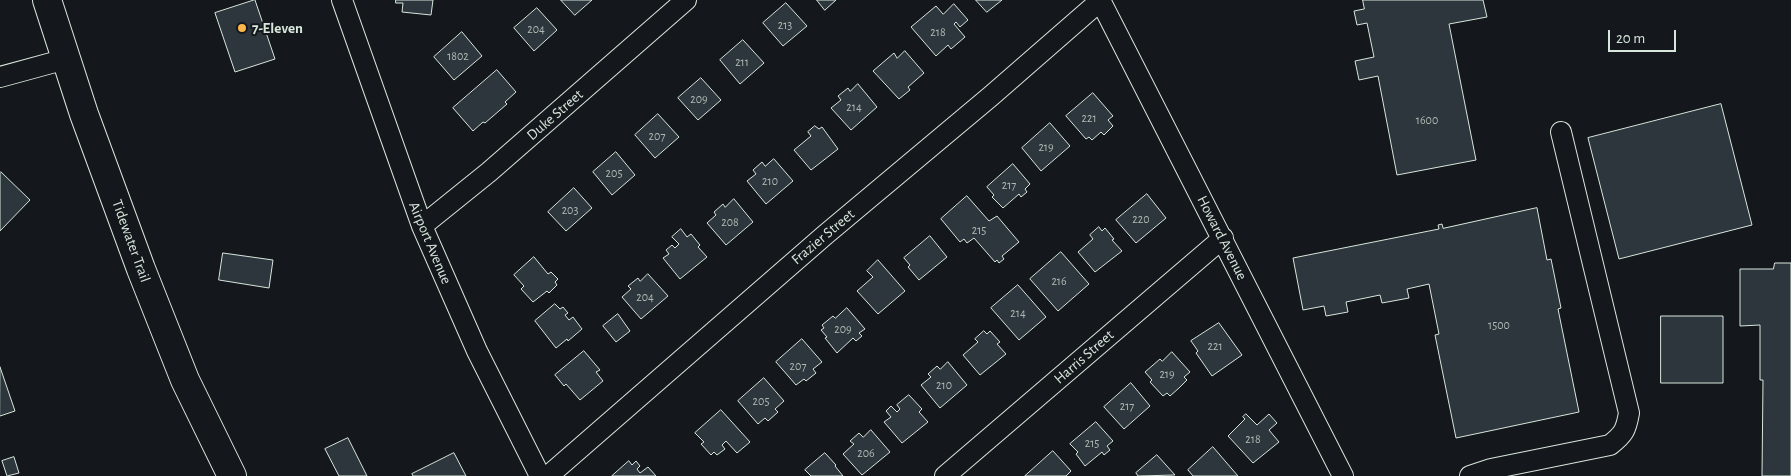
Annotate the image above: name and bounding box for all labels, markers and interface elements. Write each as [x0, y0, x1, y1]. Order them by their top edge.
house number: 213 [778, 18, 792, 32]
place label: 7-Eleven [252, 19, 303, 37]
scale bar [1611, 20, 1678, 52]
marker: 7-Eleven [236, 22, 248, 34]
house number: 204 [527, 22, 545, 36]
house number: 218 [930, 25, 946, 39]
text: 20 m [1616, 31, 1645, 46]
house number: 1802 [447, 49, 469, 63]
house number: 211 [735, 55, 749, 69]
street label: Duke Street [523, 86, 587, 144]
house number: 209 [690, 92, 708, 106]
house number: 214 [846, 100, 862, 114]
house number: 221 [1081, 111, 1097, 125]
house number: 1600 [1416, 113, 1438, 127]
house number: 207 [649, 129, 665, 143]
house number: 219 [1038, 140, 1054, 154]
house number: 205 [606, 166, 622, 180]
house number: 210 [762, 174, 778, 188]
house number: 217 [1002, 178, 1016, 192]
street label: Howard Avenue [1193, 193, 1251, 283]
street label: Tidewater Trail [108, 197, 154, 285]
street label: Airport Avenue [405, 199, 455, 287]
house number: 203 [562, 203, 578, 217]
street label: Frazier Street [788, 205, 858, 269]
house number: 220 [1132, 212, 1150, 226]
house number: 208 [721, 215, 739, 229]
house number: 215 [972, 223, 986, 237]
house number: 216 [1051, 274, 1067, 288]
house number: 204 [636, 290, 654, 304]
house number: 214 [1010, 306, 1026, 320]
house number: 1500 [1488, 318, 1510, 332]
house number: 209 [834, 322, 852, 336]
street label: Harris Street [1050, 326, 1118, 388]
house number: 221 [1207, 339, 1223, 353]
house number: 207 [790, 359, 806, 373]
house number: 219 [1159, 367, 1175, 381]
house number: 210 [936, 378, 952, 392]
house number: 205 [753, 394, 769, 408]
house number: 217 [1120, 399, 1134, 413]
house number: 218 [1245, 432, 1261, 446]
house number: 215 [1085, 436, 1099, 450]
house number: 206 [857, 446, 875, 460]

